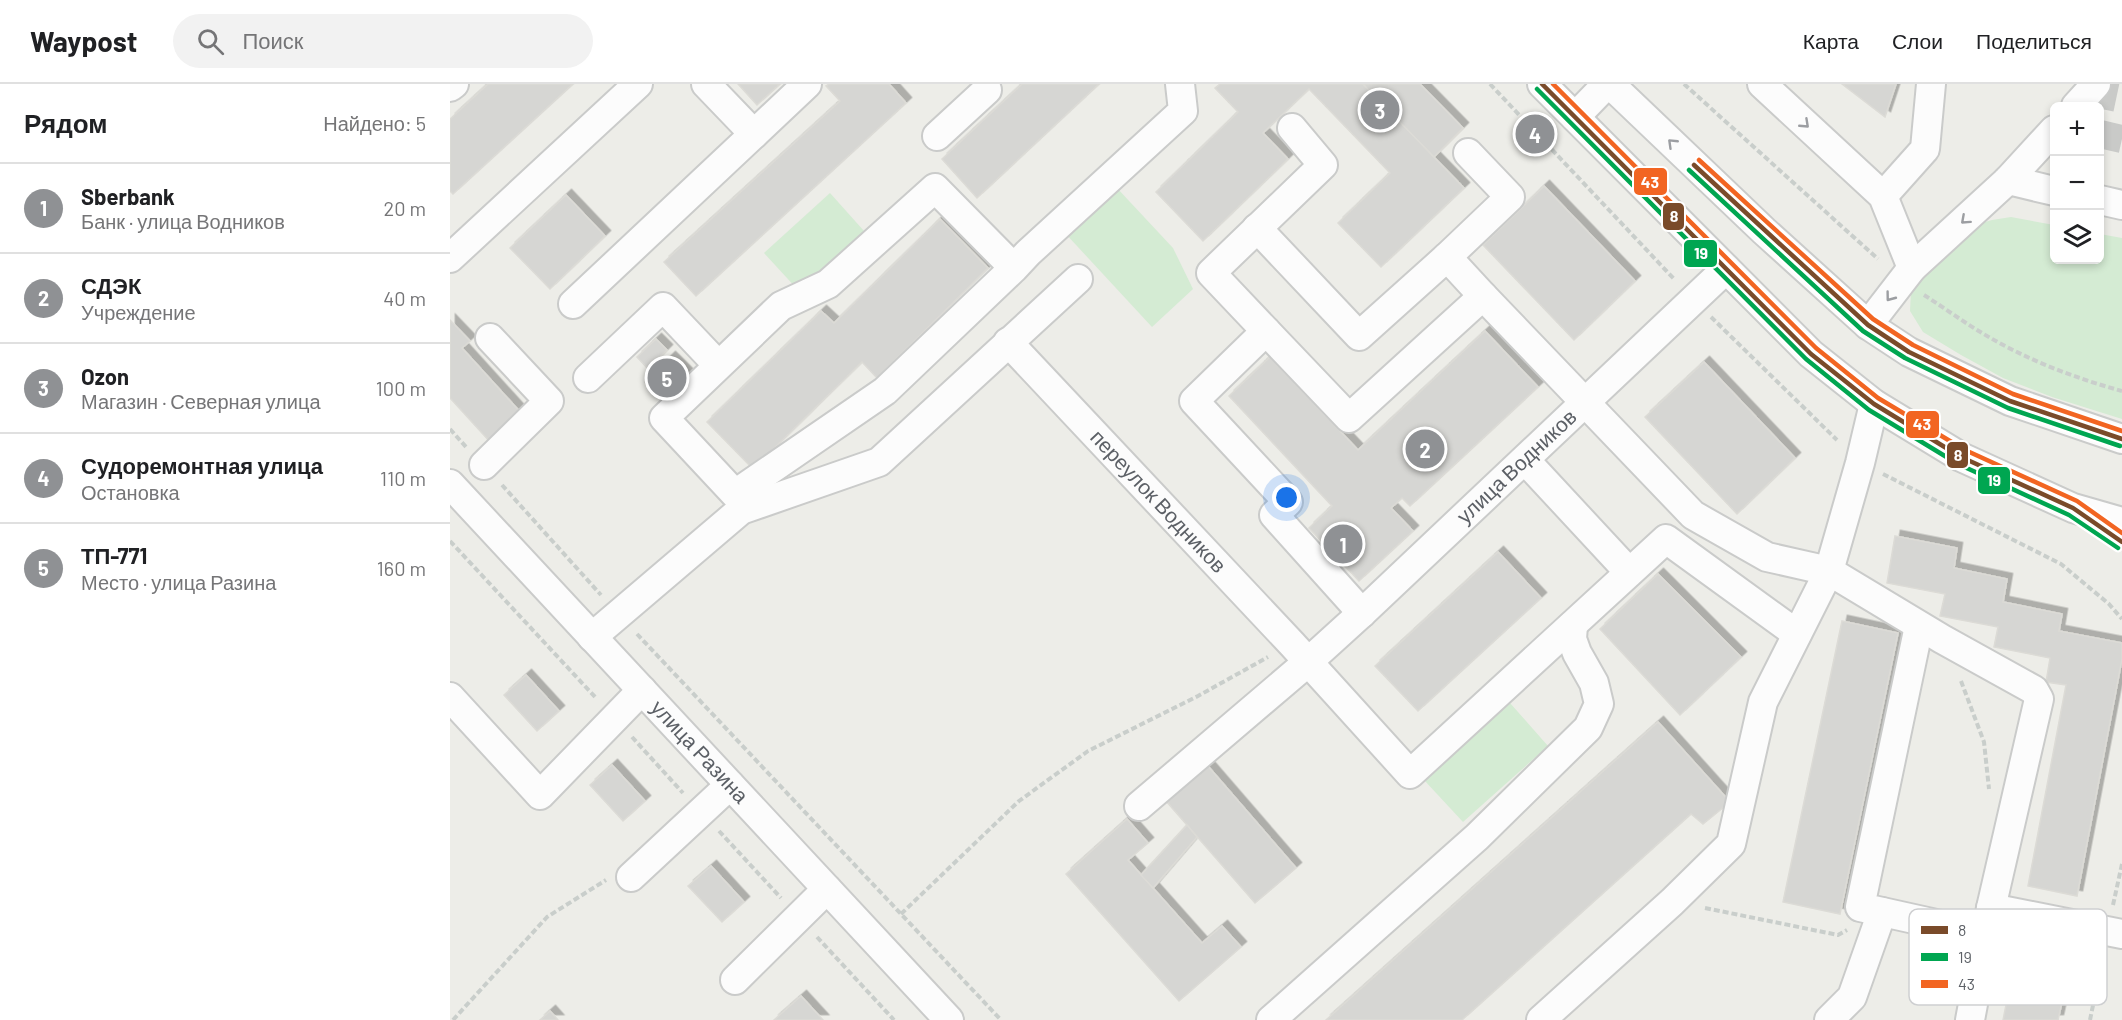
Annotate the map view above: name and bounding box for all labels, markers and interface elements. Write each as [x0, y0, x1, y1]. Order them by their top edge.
search box [173, 14, 593, 68]
text: Waypost [30, 24, 137, 58]
icon: search [194, 25, 227, 58]
text: Поиск [242, 27, 303, 53]
text: Карта [1803, 28, 1859, 53]
text: Слои [1892, 28, 1943, 53]
text: Поделиться [1976, 28, 2092, 53]
pin: 3 [1360, 87, 1400, 132]
map controls [2050, 102, 2104, 264]
button: + [2050, 102, 2104, 156]
text: Рядом [24, 107, 107, 138]
text: Найдено: 5 [323, 111, 426, 135]
pin: 4 [1516, 112, 1554, 156]
one-way arrow [1798, 117, 1809, 128]
one-way arrow [1668, 139, 1679, 150]
button: − [2050, 156, 2104, 210]
line badge: 43 [1633, 167, 1668, 196]
text: 43 [1641, 172, 1659, 191]
text: Sberbank [81, 183, 175, 209]
text: 1 [40, 196, 47, 220]
text: 20 m [383, 196, 426, 220]
line badge: 8 [1662, 202, 1685, 231]
text: 8 [1670, 206, 1679, 225]
text: Банк · улица Водников [81, 209, 285, 233]
button: layers [2050, 210, 2104, 264]
one-way arrow [1961, 213, 1972, 224]
line badge: 19 [1683, 239, 1718, 268]
text: 19 [1694, 243, 1708, 262]
text: СДЭК [81, 272, 141, 298]
text: 2 [38, 286, 49, 310]
text: 40 m [383, 286, 426, 310]
one-way arrow [1887, 290, 1898, 301]
text: Учреждение [81, 300, 196, 324]
pin: 5 [648, 356, 686, 400]
text: Ozon [81, 363, 129, 389]
text: 3 [38, 376, 49, 400]
text: 100 m [376, 376, 426, 400]
text: Магазин · Северная улица [81, 389, 321, 413]
street label: улица Водников [1451, 403, 1581, 528]
line badge: 43 [1905, 410, 1940, 439]
text: 43 [1913, 414, 1931, 433]
street label: переулок Водников [1086, 424, 1232, 577]
pin: 2 [1406, 426, 1444, 472]
line badge: 8 [1946, 441, 1969, 469]
text: 8 [1954, 445, 1963, 464]
text: Судоремонтная улица [81, 452, 323, 478]
text: 4 [37, 466, 50, 490]
text: 110 m [380, 466, 426, 490]
line badge: 19 [1977, 466, 2011, 495]
text: 19 [1987, 470, 2001, 489]
text: Остановка [81, 480, 180, 504]
your location [1272, 483, 1301, 512]
pin: 1 [1324, 522, 1362, 566]
text: ТП-771 [81, 542, 147, 568]
text: 5 [38, 556, 49, 580]
text: 160 m [377, 556, 426, 580]
text: Место · улица Разина [81, 570, 276, 594]
street label: улица Разина [647, 694, 755, 808]
legend [1909, 909, 2107, 1005]
text: 8 [1958, 920, 1966, 939]
text: 19 [1958, 947, 1972, 966]
text: 43 [1958, 974, 1975, 993]

